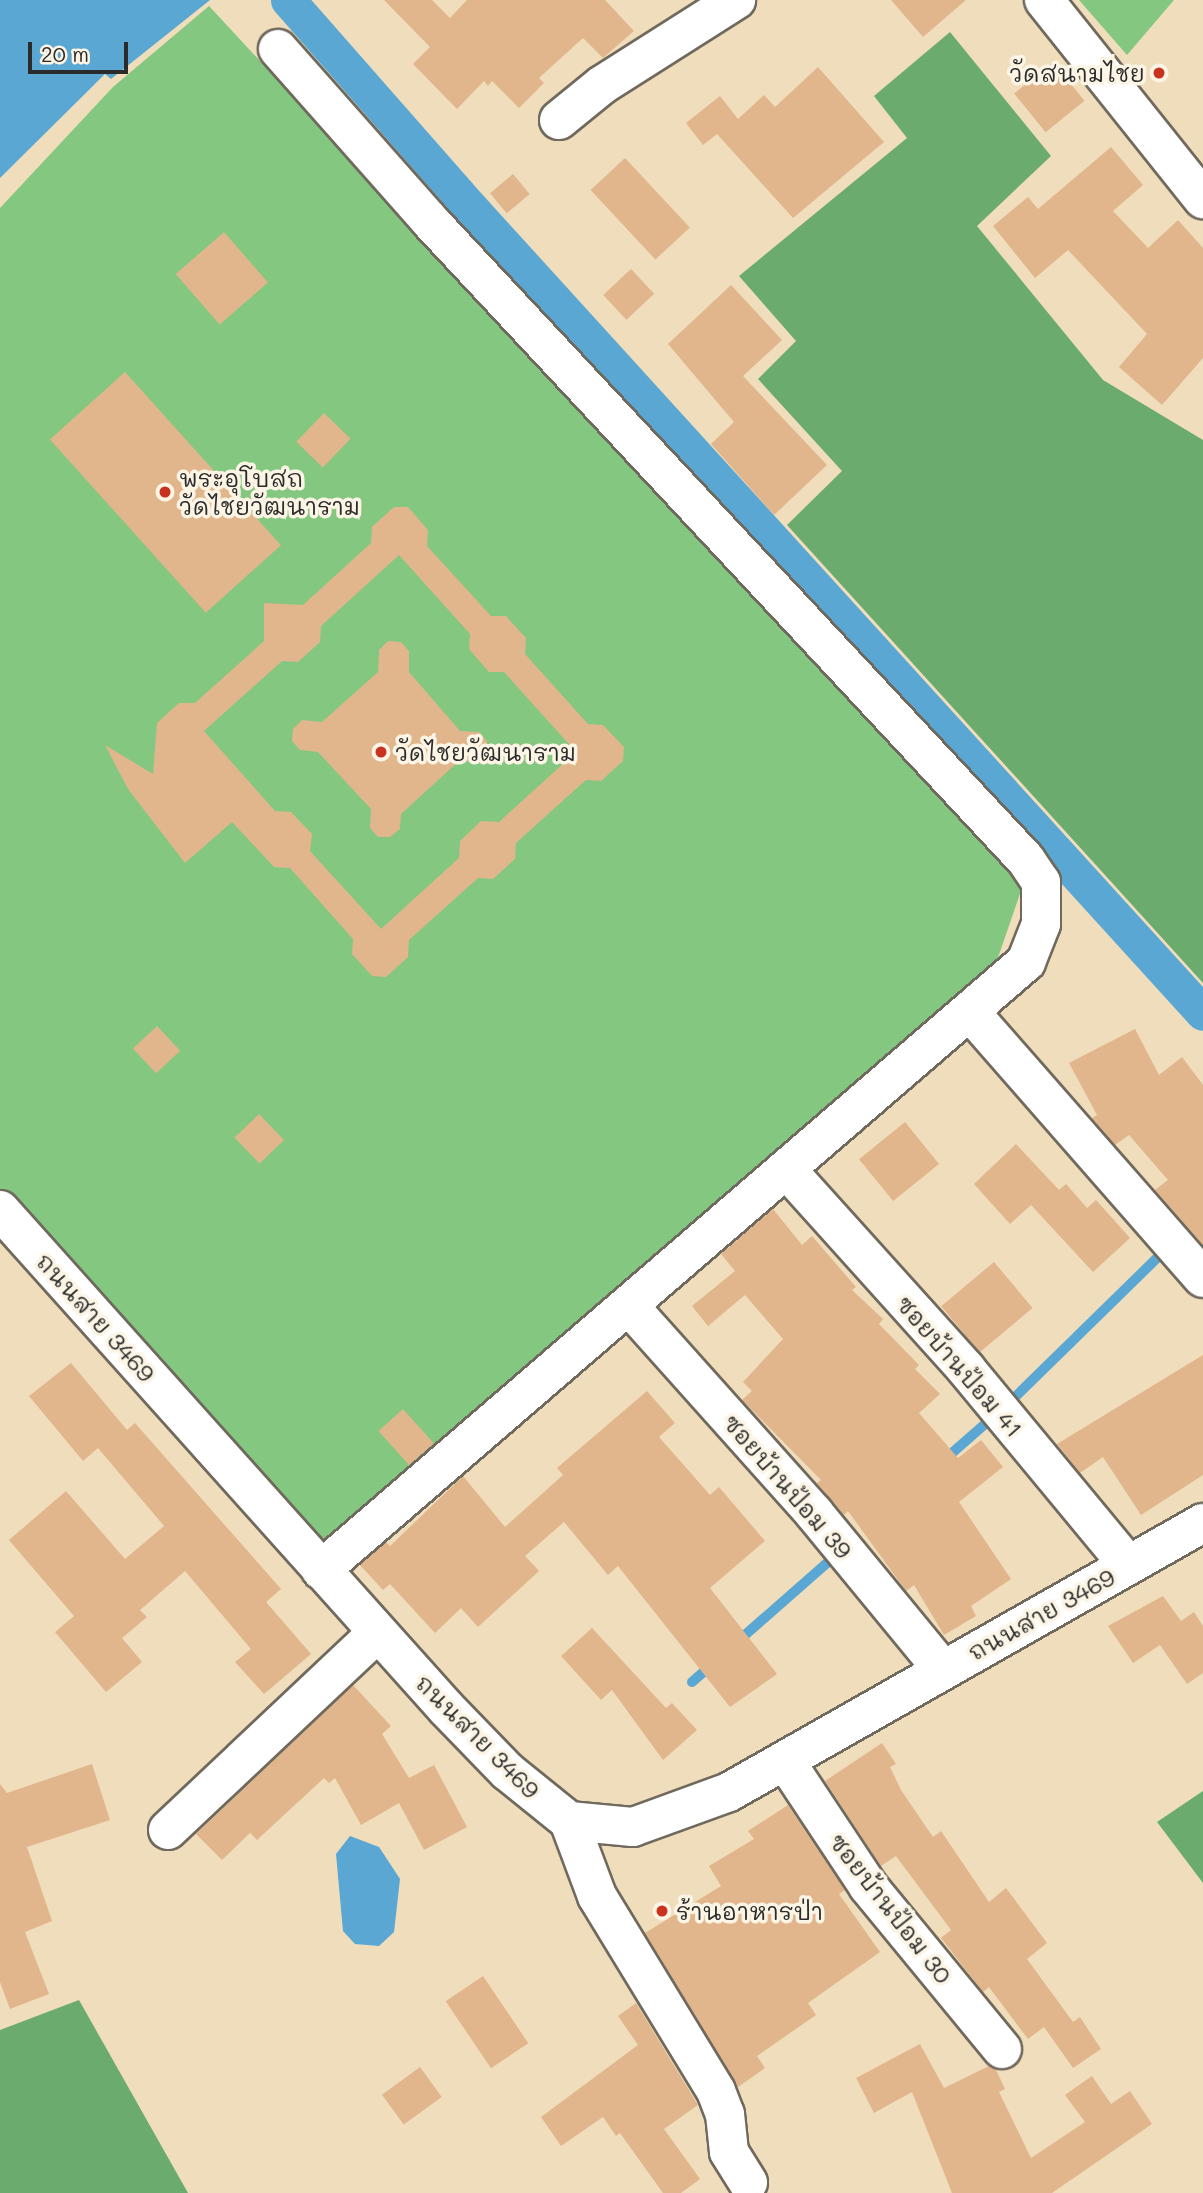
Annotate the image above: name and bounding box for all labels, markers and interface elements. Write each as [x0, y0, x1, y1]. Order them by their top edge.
scale bar [32, 28, 131, 72]
text: 20 m [41, 40, 89, 67]
place label: วัดสนามไชย [1009, 59, 1145, 87]
marker: วัดสนามไชย [1151, 65, 1167, 81]
place label: พระอุโบสถ วัดไชยวัฒนาราม [179, 464, 360, 520]
marker: พระอุโบสถ วัดไชยวัฒนาราม [157, 484, 173, 500]
place label: วัดไชยวัฒนาราม [395, 738, 576, 766]
marker: วัดไชยวัฒนาราม [373, 744, 389, 760]
street label: ถนนสาย 3469 [31, 1247, 161, 1387]
street label: ซอยบ้านป้อม 41 [891, 1289, 1029, 1443]
street label: ซอยบ้านป้อม 39 [718, 1408, 858, 1564]
street label: ถนนสาย 3469 [963, 1562, 1119, 1666]
street label: ถนนสาย 3469 [410, 1668, 546, 1804]
street label: ซอยบ้านป้อม 30 [824, 1827, 958, 1989]
place label: ร้านอาหารป่า [676, 1897, 823, 1925]
marker: ร้านอาหารป่า [654, 1903, 670, 1919]

